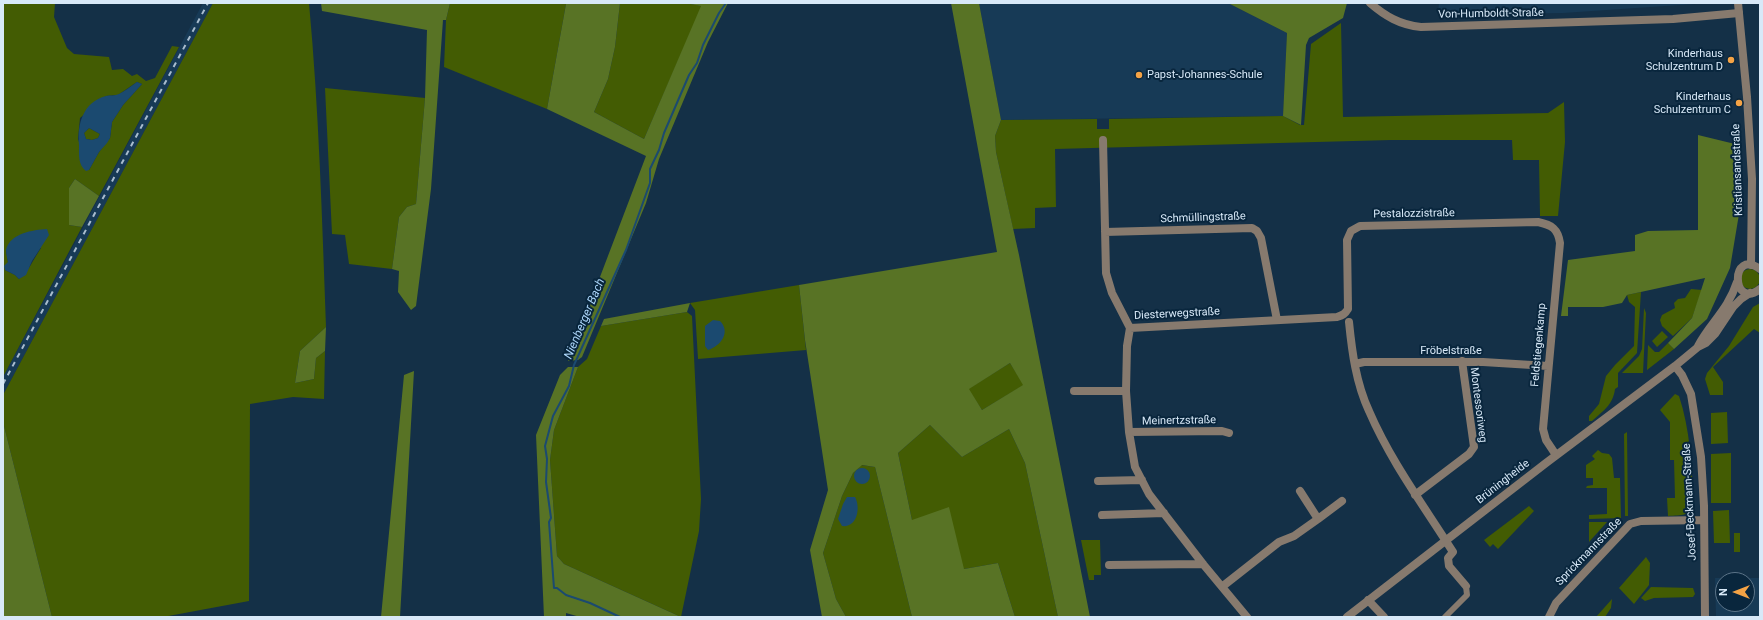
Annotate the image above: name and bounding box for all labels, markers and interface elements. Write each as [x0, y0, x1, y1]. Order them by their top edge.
street label: Von-Humboldt-Straße [1438, 6, 1544, 22]
place label: Kinderhaus Schulzentrum D [1646, 47, 1723, 73]
marker: Kinderhaus Schulzentrum D [1726, 55, 1736, 65]
place label: Papst-Johannes-Schule [1147, 68, 1262, 82]
marker: Papst-Johannes-Schule [1134, 70, 1144, 80]
place label: Kinderhaus Schulzentrum C [1654, 90, 1731, 116]
marker: Kinderhaus Schulzentrum C [1734, 98, 1744, 108]
street label: Kristiansandstraße [1730, 124, 1746, 216]
street label: Pestalozzistraße [1373, 207, 1455, 221]
street label: Schmüllingstraße [1160, 210, 1246, 226]
water label: Nienberger Bach [562, 277, 608, 361]
street label: Feldstiegenkamp [1529, 303, 1549, 387]
street label: Diesterwegstraße [1134, 305, 1220, 323]
street label: Fröbelstraße [1420, 344, 1482, 358]
street label: Montessoriweg [1467, 367, 1489, 443]
street label: Meinertzstraße [1142, 414, 1216, 428]
street label: Josef-Beckmann-Straße [1680, 443, 1700, 561]
street label: Brüningheide [1474, 457, 1532, 507]
street label: Sprickmannstraße [1553, 515, 1625, 589]
north arrow [1715, 572, 1755, 612]
text: N [1717, 588, 1730, 596]

